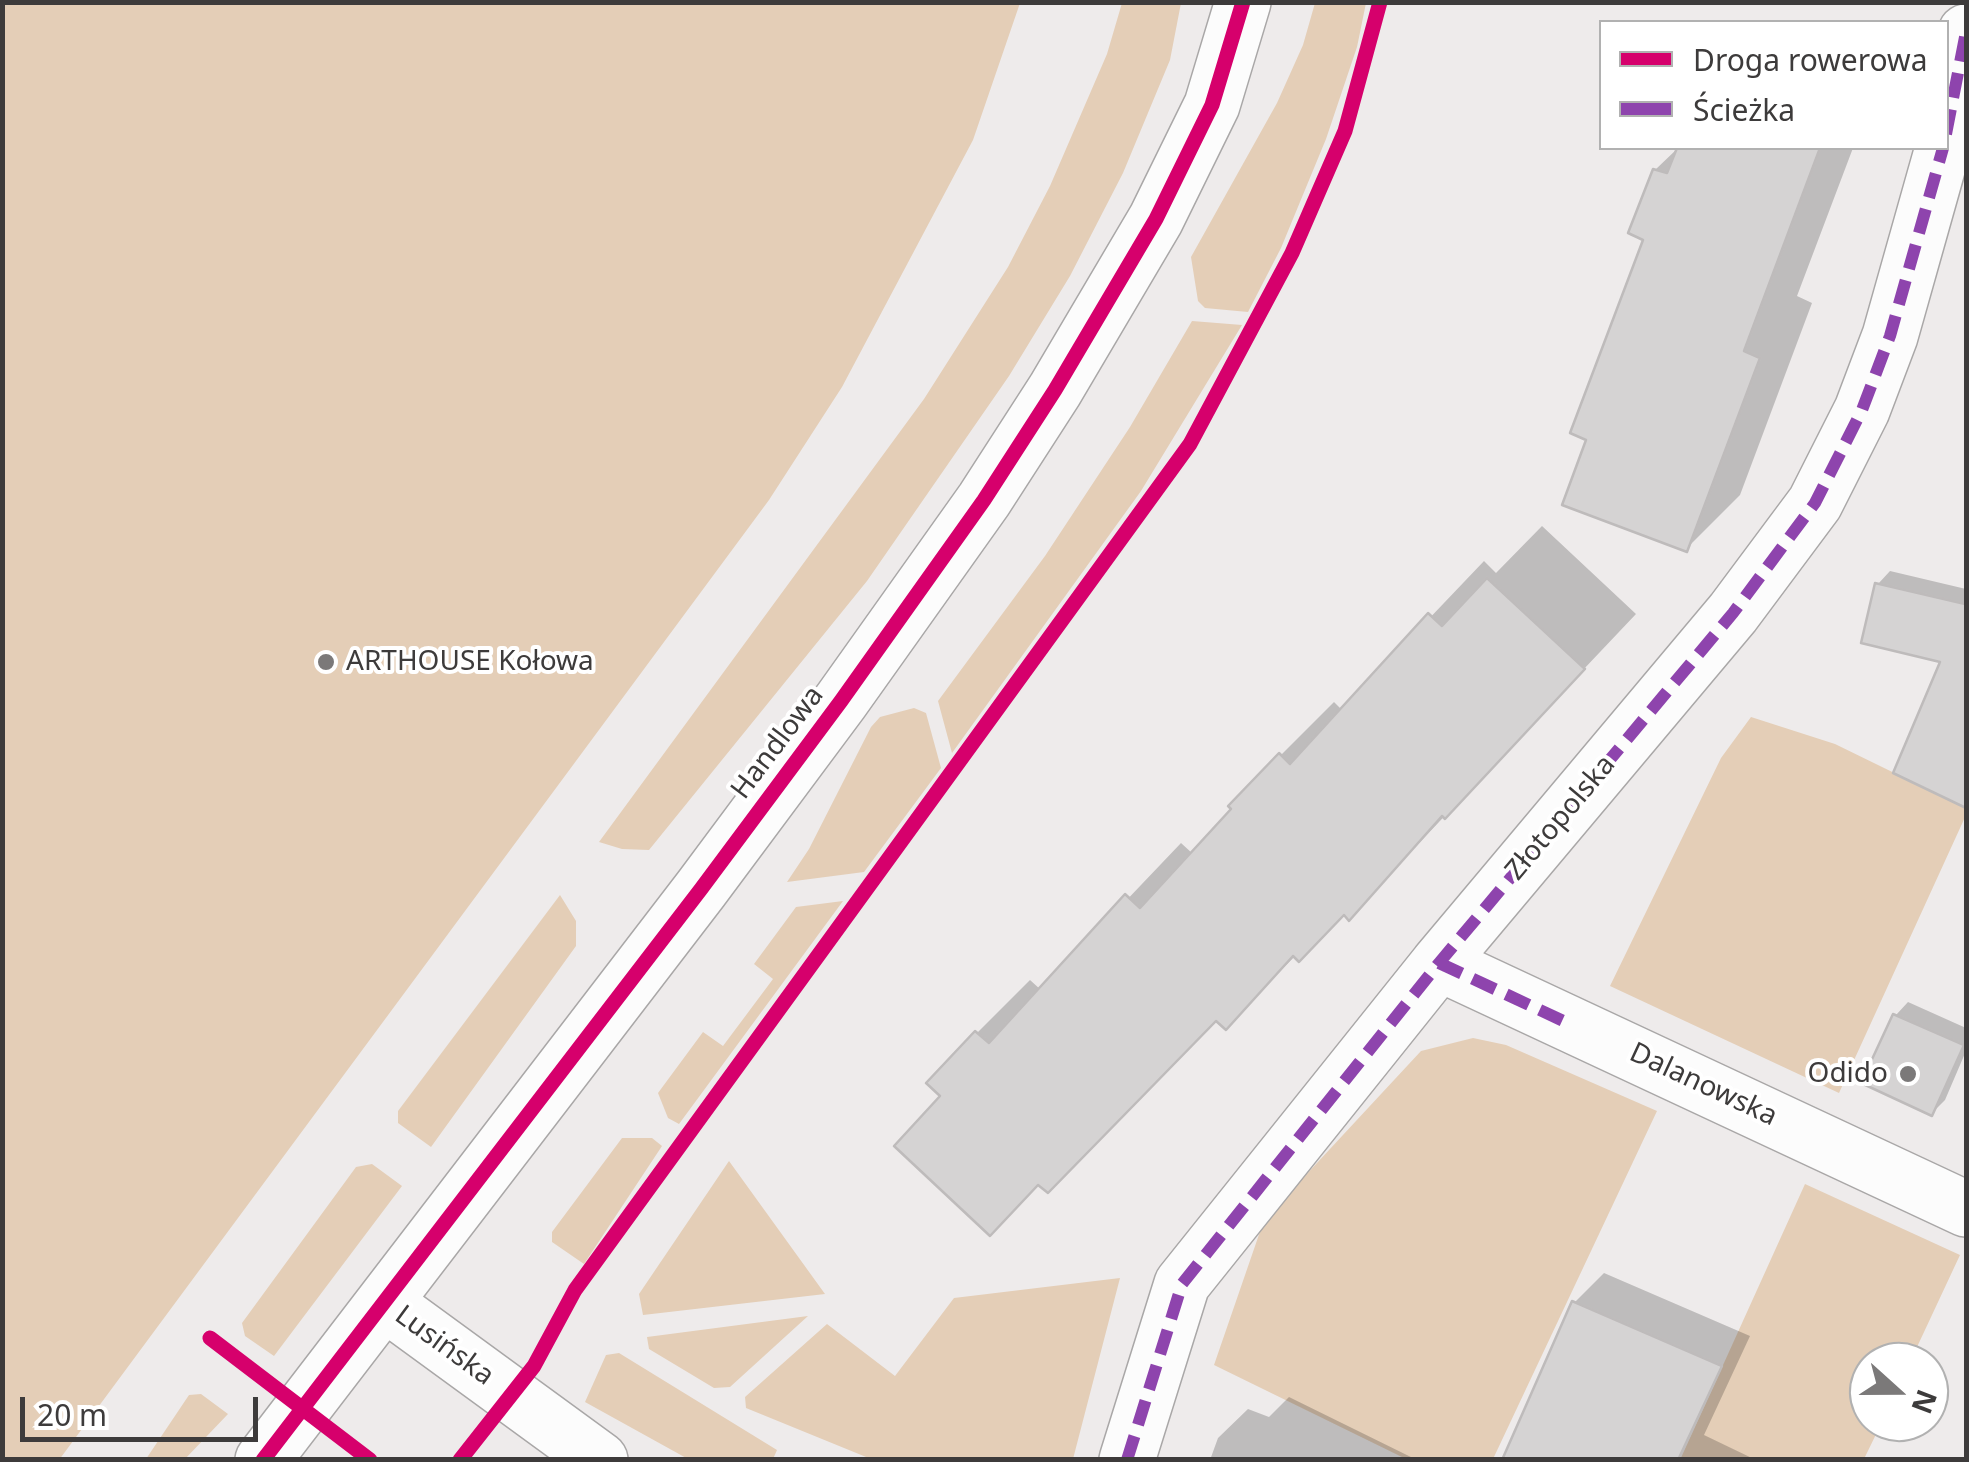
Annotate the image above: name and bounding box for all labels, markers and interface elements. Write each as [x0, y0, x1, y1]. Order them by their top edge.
legend [1599, 20, 1949, 150]
text: Droga rowerowa [1693, 39, 1928, 80]
text: Ścieżka [1693, 89, 1795, 130]
place label: ARTHOUSE Kołowa [346, 645, 594, 679]
marker: ARTHOUSE Kołowa [315, 651, 337, 673]
street label: Handlowa [725, 680, 831, 806]
street label: Złotopolska [1499, 749, 1623, 887]
street label: Dalanowska [1624, 1036, 1782, 1134]
place label: Odido [1808, 1057, 1888, 1091]
marker: Odido [1897, 1063, 1919, 1085]
street label: Lusińska [388, 1299, 500, 1393]
north arrow [1849, 1342, 1949, 1442]
scale bar [25, 1377, 262, 1439]
text: N [1903, 1385, 1947, 1419]
text: 20 m [37, 1394, 107, 1435]

